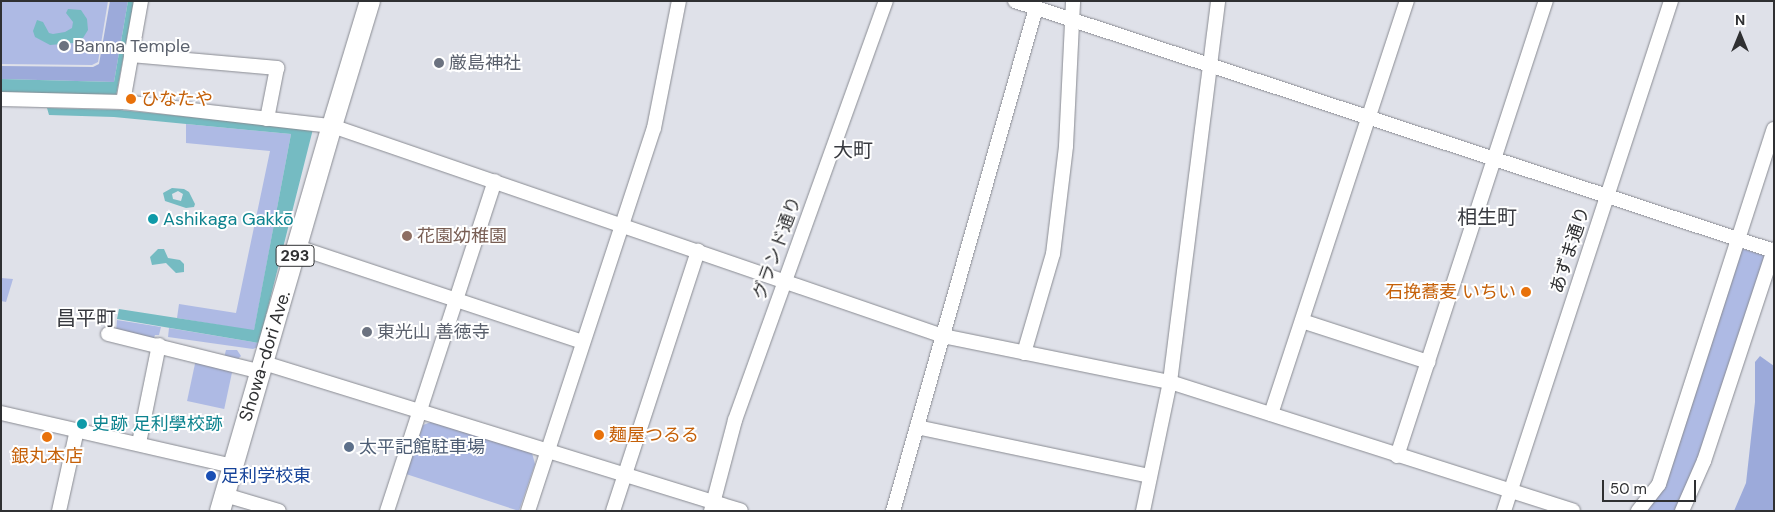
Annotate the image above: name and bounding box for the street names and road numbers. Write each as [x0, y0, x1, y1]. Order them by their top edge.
street label: グランド通り [748, 194, 806, 302]
street label: あずま通り [1546, 204, 1594, 296]
road number: 293 [275, 242, 315, 270]
street label: Showa-dori Ave. [235, 288, 295, 424]

